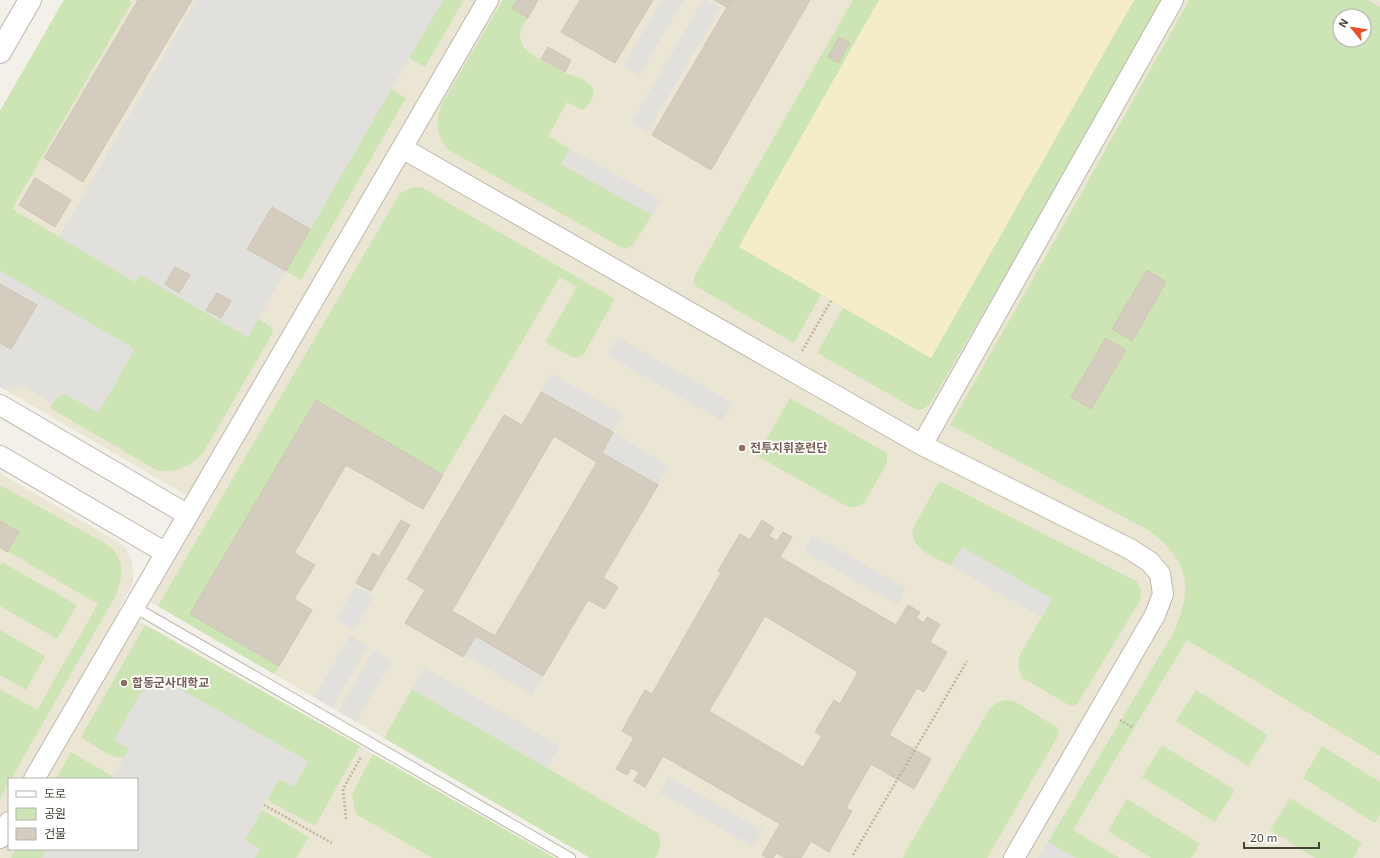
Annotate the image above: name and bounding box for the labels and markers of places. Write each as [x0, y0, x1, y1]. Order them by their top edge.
place label: 전투지휘훈련단 [750, 440, 827, 454]
marker: 전투지휘훈련단 [737, 443, 747, 453]
place label: 합동군사대학교 [132, 675, 209, 689]
marker: 합동군사대학교 [119, 678, 129, 688]

